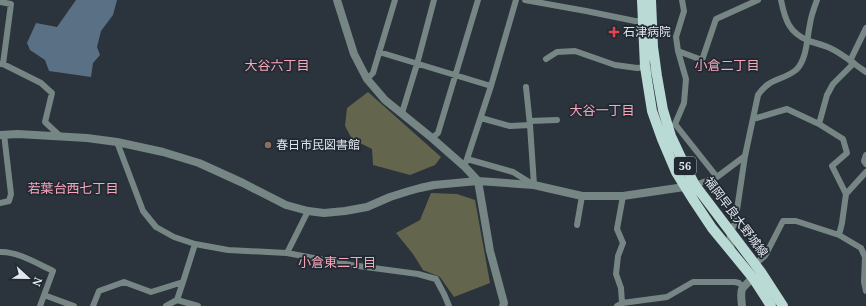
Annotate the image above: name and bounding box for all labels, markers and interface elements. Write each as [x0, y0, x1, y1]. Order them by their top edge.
place label: 石津病院 [623, 23, 671, 40]
marker: 石津病院 [608, 26, 620, 38]
district label: 大谷六丁目 [244, 56, 310, 74]
district label: 小倉二丁目 [694, 56, 760, 74]
district label: 大谷一丁目 [569, 101, 635, 119]
place label: 春日市民図書館 [276, 136, 360, 153]
marker: 春日市民図書館 [263, 140, 273, 150]
road number: 56 [674, 157, 696, 175]
street label: 福岡早良大野城線 [701, 173, 772, 260]
district label: 若葉台西七丁目 [27, 179, 119, 197]
district label: 小倉東二丁目 [298, 253, 376, 271]
north arrow [8, 258, 48, 298]
text: N [29, 275, 46, 289]

